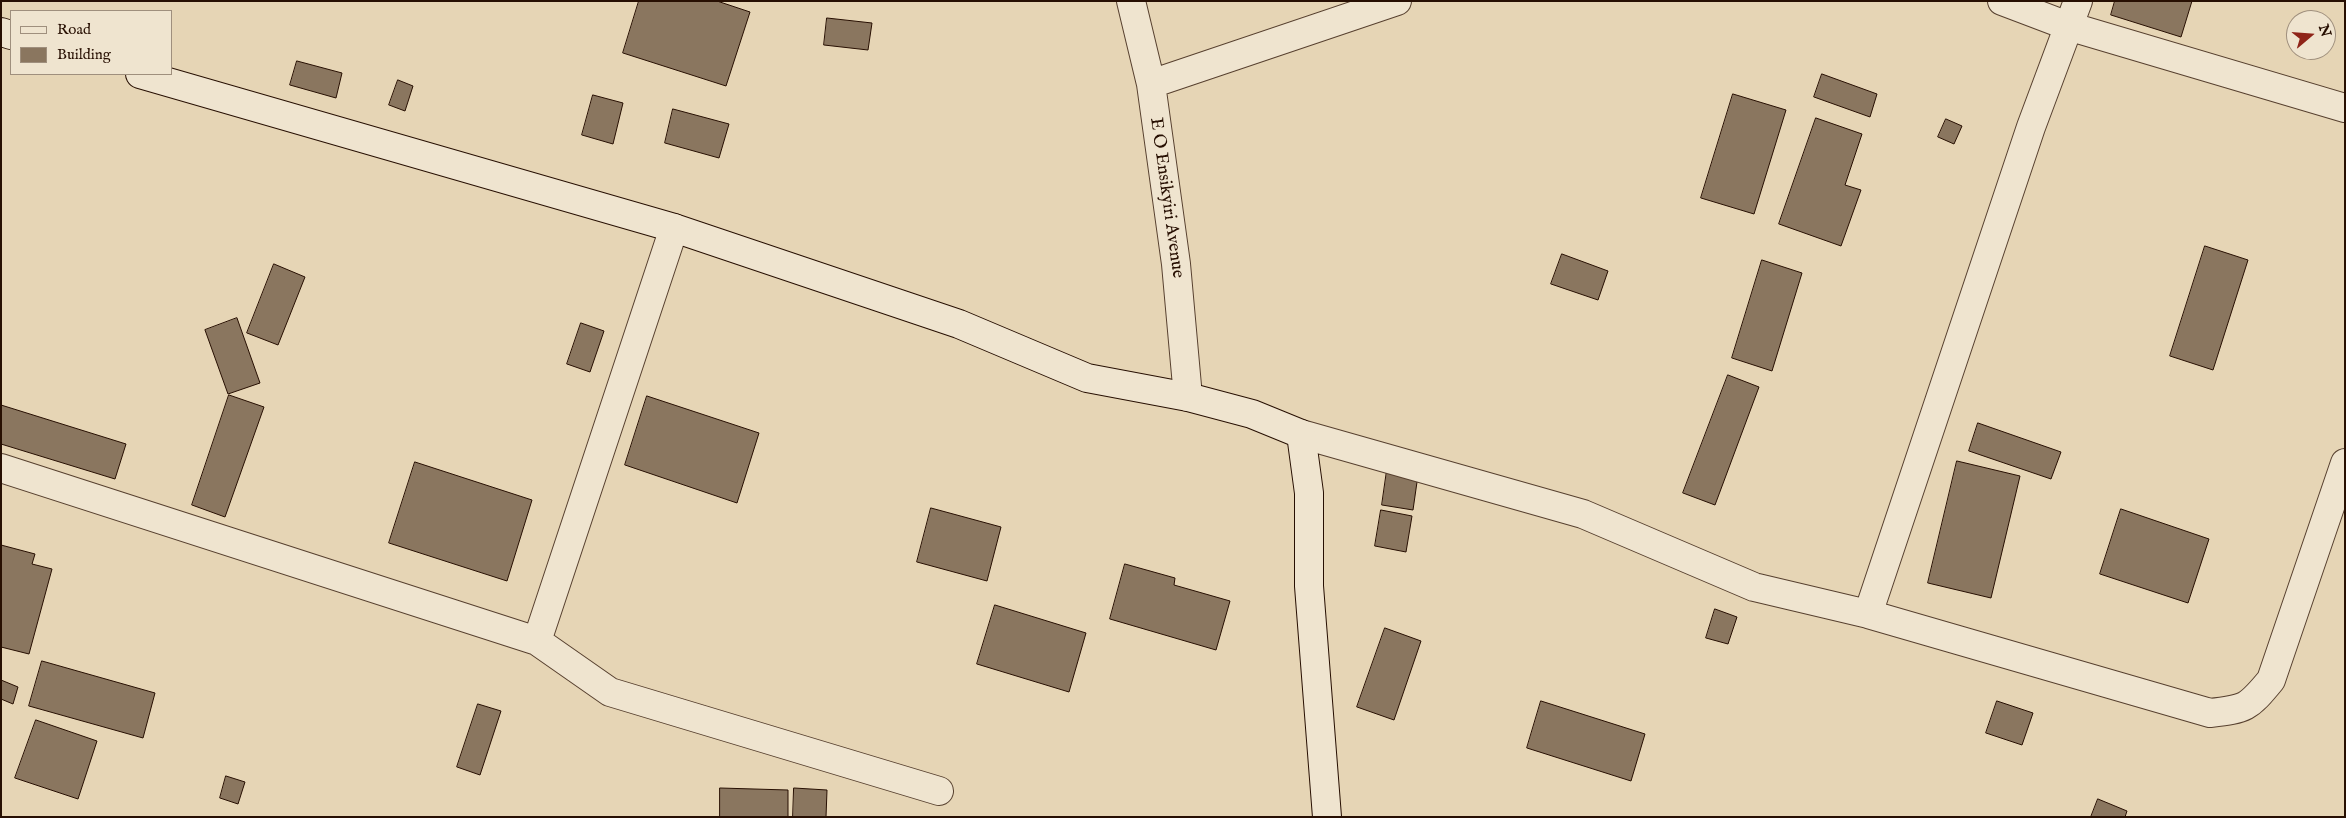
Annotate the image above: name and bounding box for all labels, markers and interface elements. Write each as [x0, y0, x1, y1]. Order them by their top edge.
legend [10, 10, 172, 75]
north arrow [2286, 10, 2336, 60]
text: Road [57, 20, 91, 39]
text: N [2314, 22, 2335, 39]
text: Building [57, 45, 111, 64]
street label: E O Ensikyiri Avenue [1144, 116, 1188, 280]

